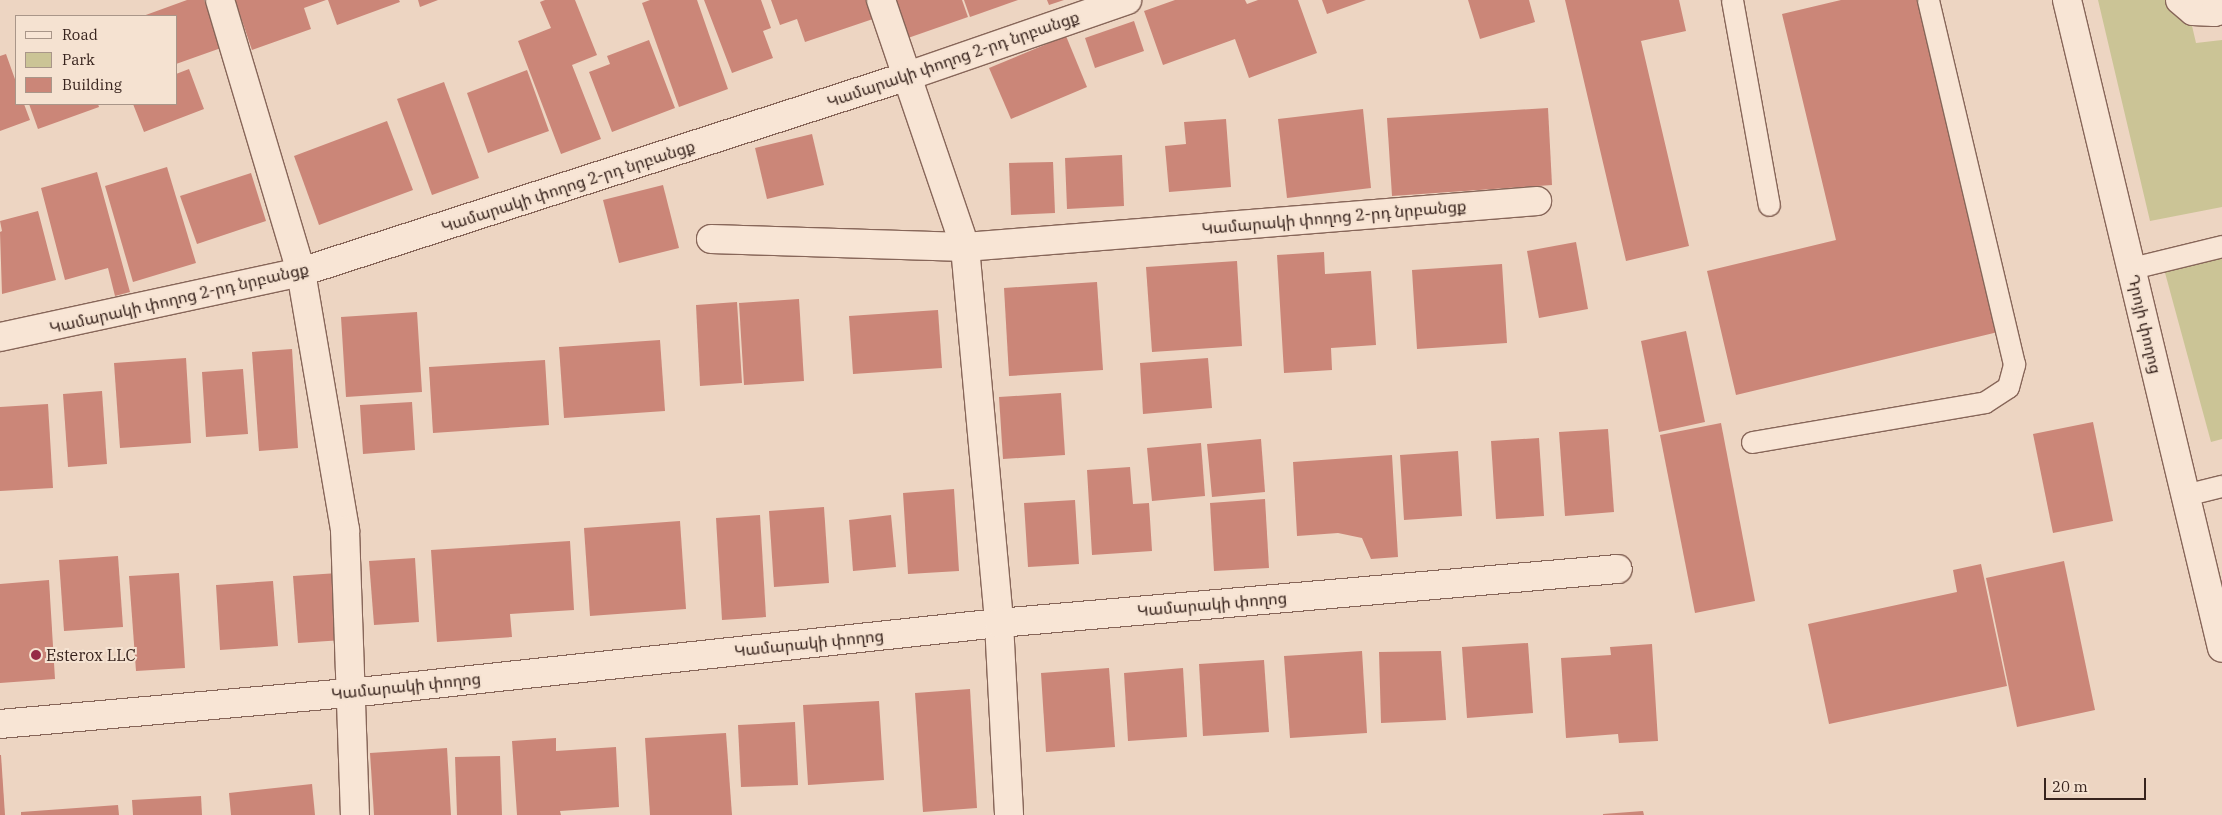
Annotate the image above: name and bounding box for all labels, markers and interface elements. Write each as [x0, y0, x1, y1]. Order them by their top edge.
street label: Կամարակի փողոց 2-րդ նրբանցք [824, 7, 1082, 111]
legend [15, 15, 178, 105]
text: Road [62, 25, 98, 44]
text: Park [62, 50, 95, 69]
text: Building [62, 75, 122, 94]
street label: Կամարակի փողոց 2-րդ նրբանցք [439, 136, 697, 236]
street label: Կամարակի փողոց 2-րդ նրբանցք [1201, 196, 1467, 238]
street label: Կամարակի փողոց 2-րդ նրբանցք [47, 259, 311, 337]
street label: Դրոյի փողոց [2124, 272, 2166, 376]
street label: Կամարակի փողոց [1136, 588, 1288, 620]
street label: Կամարակի փողոց [733, 626, 885, 660]
place label: Esterox LLC [46, 645, 136, 665]
marker: Esterox LLC [30, 649, 42, 661]
street label: Կամարակի փողոց [330, 669, 482, 703]
scale bar [2047, 768, 2150, 800]
text: 20 m [2052, 777, 2088, 796]

